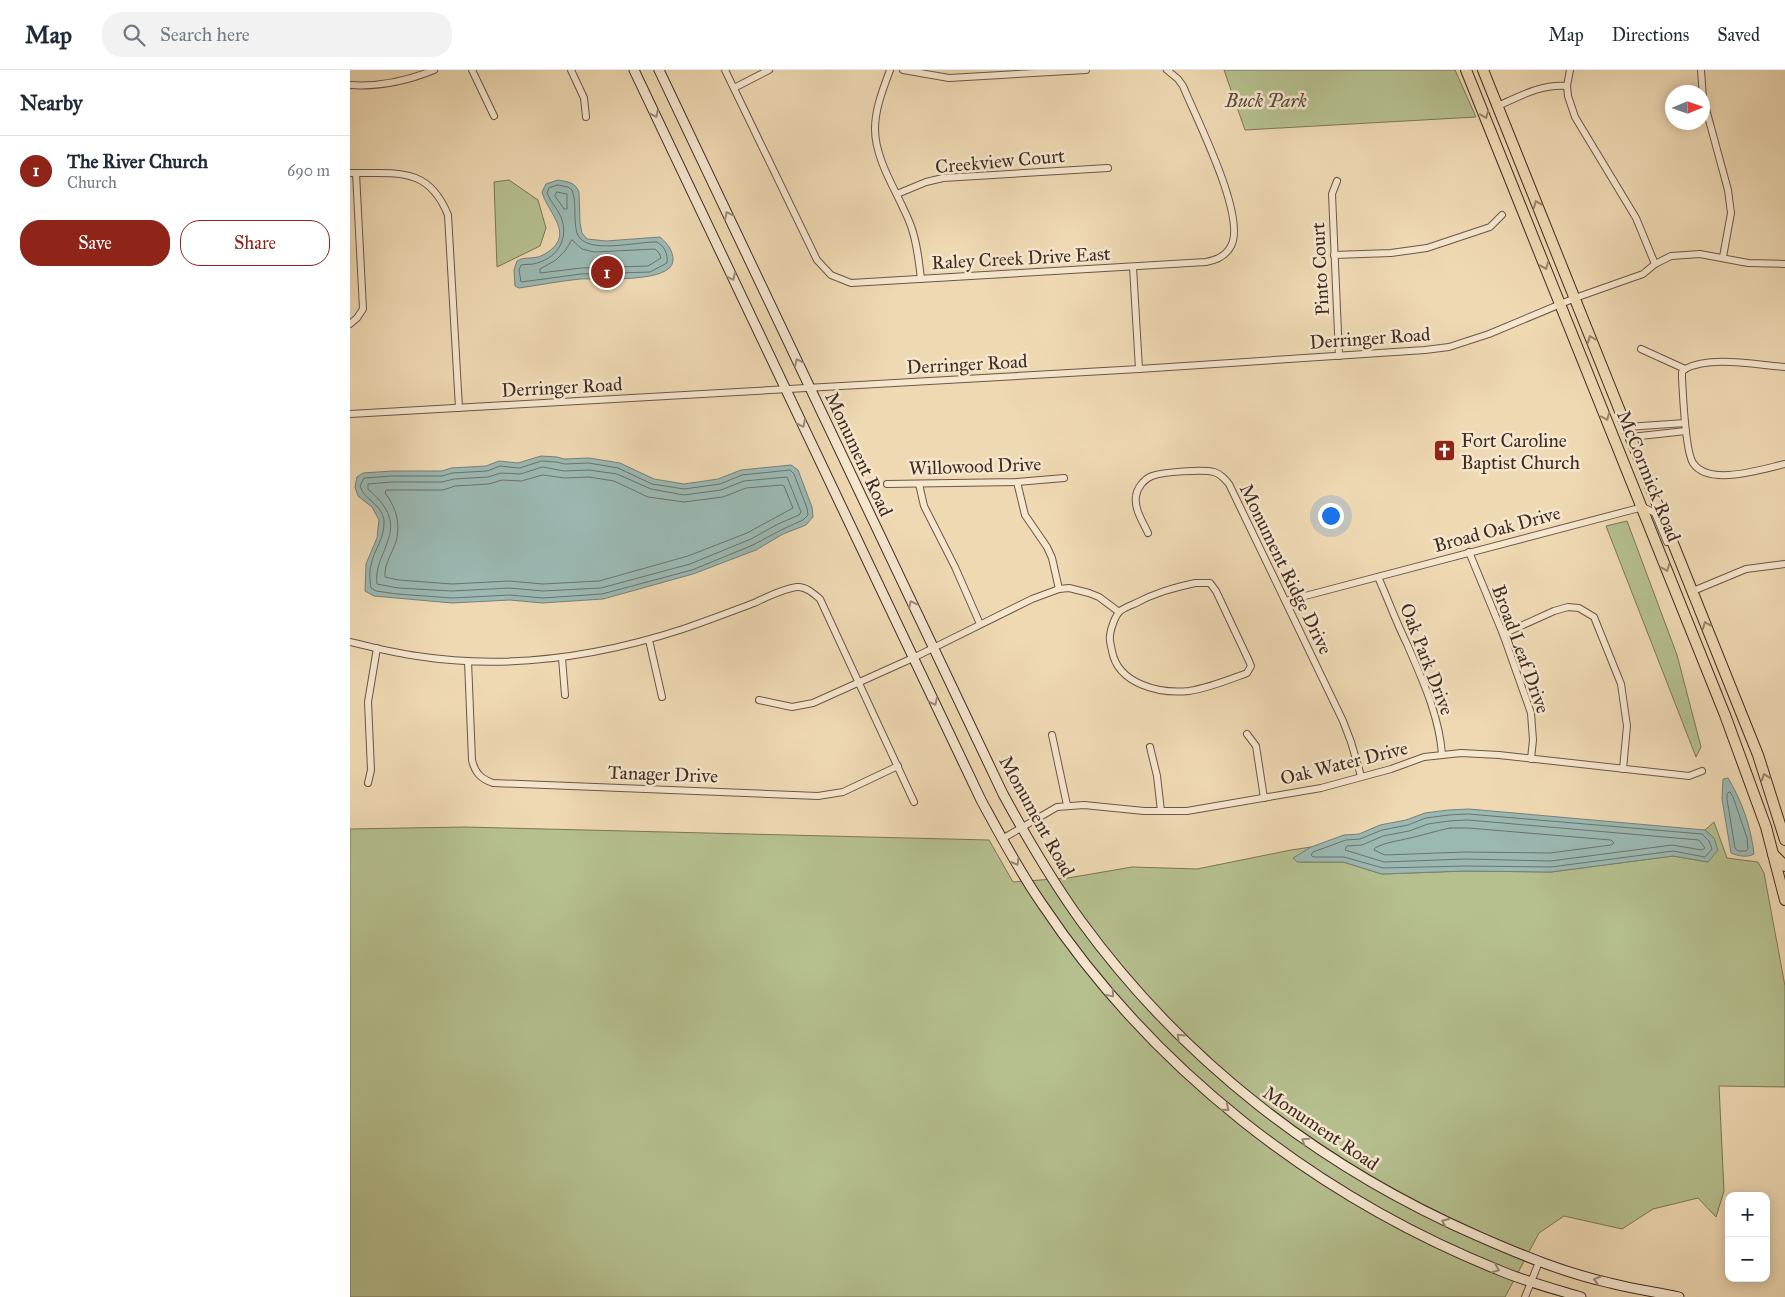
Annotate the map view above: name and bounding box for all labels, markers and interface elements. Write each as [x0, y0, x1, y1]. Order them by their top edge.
search box [102, 12, 452, 57]
text: Map [25, 20, 72, 50]
icon: search [120, 21, 148, 49]
text: Search here [160, 23, 250, 46]
text: Map [1548, 24, 1584, 46]
text: Directions [1612, 24, 1689, 46]
text: Saved [1717, 24, 1760, 46]
north arrow [1665, 85, 1710, 130]
park label: Buck Park [1224, 89, 1307, 112]
text: Nearby [20, 90, 83, 116]
one-way arrow [649, 109, 660, 118]
one-way arrow [1479, 110, 1489, 119]
street label: Creekview Court [934, 144, 1066, 178]
text: The River Church [67, 150, 208, 173]
text: 1 [33, 161, 39, 180]
text: 690 m [287, 161, 330, 180]
text: Church [67, 173, 117, 192]
one-way arrow [1533, 200, 1544, 209]
one-way arrow [724, 211, 735, 220]
button: Save [20, 220, 170, 266]
button: Share [180, 220, 330, 266]
street label: Pinto Court [1306, 221, 1334, 316]
street label: Raley Creek Drive East [931, 242, 1111, 274]
pin: 1 [591, 253, 623, 291]
one-way arrow [1539, 261, 1549, 270]
one-way arrow [726, 272, 737, 281]
street label: Derringer Road [1309, 322, 1432, 355]
one-way arrow [1587, 335, 1598, 344]
street label: Derringer Road [906, 349, 1029, 380]
one-way arrow [794, 358, 804, 367]
street label: Derringer Road [501, 372, 624, 403]
street label: Monument Road [820, 388, 898, 520]
street label: McCormick Road [1612, 407, 1686, 545]
one-way arrow [1600, 412, 1610, 421]
one-way arrow [795, 419, 806, 428]
place label: Fort Caroline Baptist Church [1461, 429, 1580, 474]
church icon: Fort Caroline Baptist Church [1433, 439, 1457, 463]
street label: Willowood Drive [908, 452, 1042, 480]
street label: Monument Ridge Drive [1234, 480, 1337, 659]
street label: Broad Oak Drive [1431, 501, 1563, 557]
your location [1318, 503, 1344, 529]
one-way arrow [1660, 563, 1670, 571]
street label: Broad Leaf Drive [1487, 581, 1555, 717]
one-way arrow [908, 600, 919, 609]
street label: Oak Park Drive [1395, 600, 1459, 718]
one-way arrow [1702, 621, 1712, 630]
one-way arrow [928, 697, 938, 706]
street label: Oak Water Drive [1278, 736, 1410, 790]
street label: Monument Road [994, 752, 1080, 881]
street label: Tanager Drive [608, 761, 719, 788]
one-way arrow [1761, 773, 1771, 781]
one-way arrow [1010, 857, 1020, 866]
one-way arrow [1105, 988, 1113, 997]
one-way arrow [1177, 1033, 1186, 1042]
street label: Monument Road [1259, 1081, 1384, 1175]
one-way arrow [1220, 1103, 1229, 1111]
one-way arrow [1301, 1138, 1310, 1147]
map controls [1725, 1192, 1770, 1282]
button: + [1725, 1192, 1770, 1237]
one-way arrow [1441, 1218, 1450, 1229]
button: − [1725, 1237, 1770, 1282]
one-way arrow [1491, 1263, 1500, 1273]
one-way arrow [1593, 1275, 1602, 1285]

